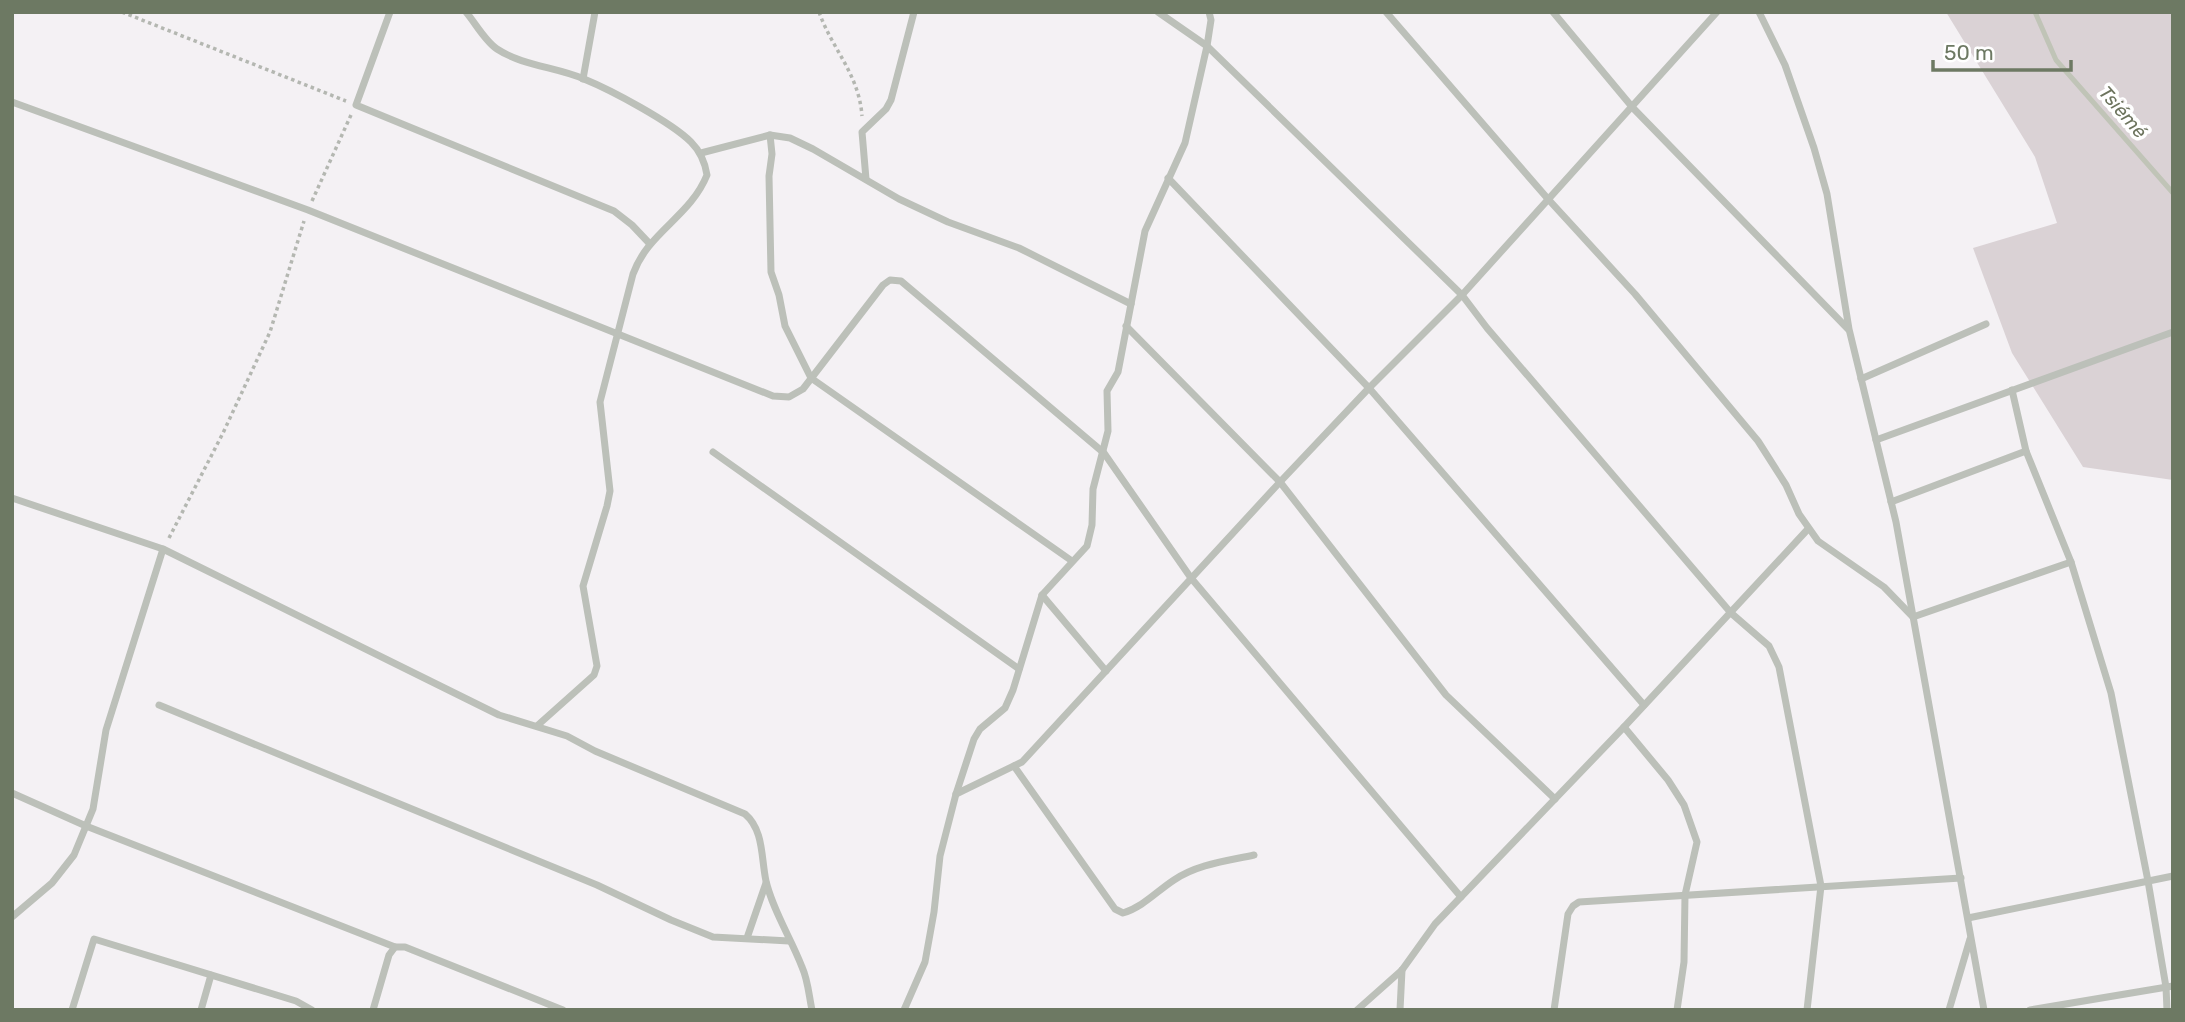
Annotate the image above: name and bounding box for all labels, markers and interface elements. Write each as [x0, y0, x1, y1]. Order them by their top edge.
scale bar [1933, 28, 2071, 72]
text: 50 m [1944, 40, 1994, 65]
water label: Tsiémé [2094, 81, 2152, 143]

